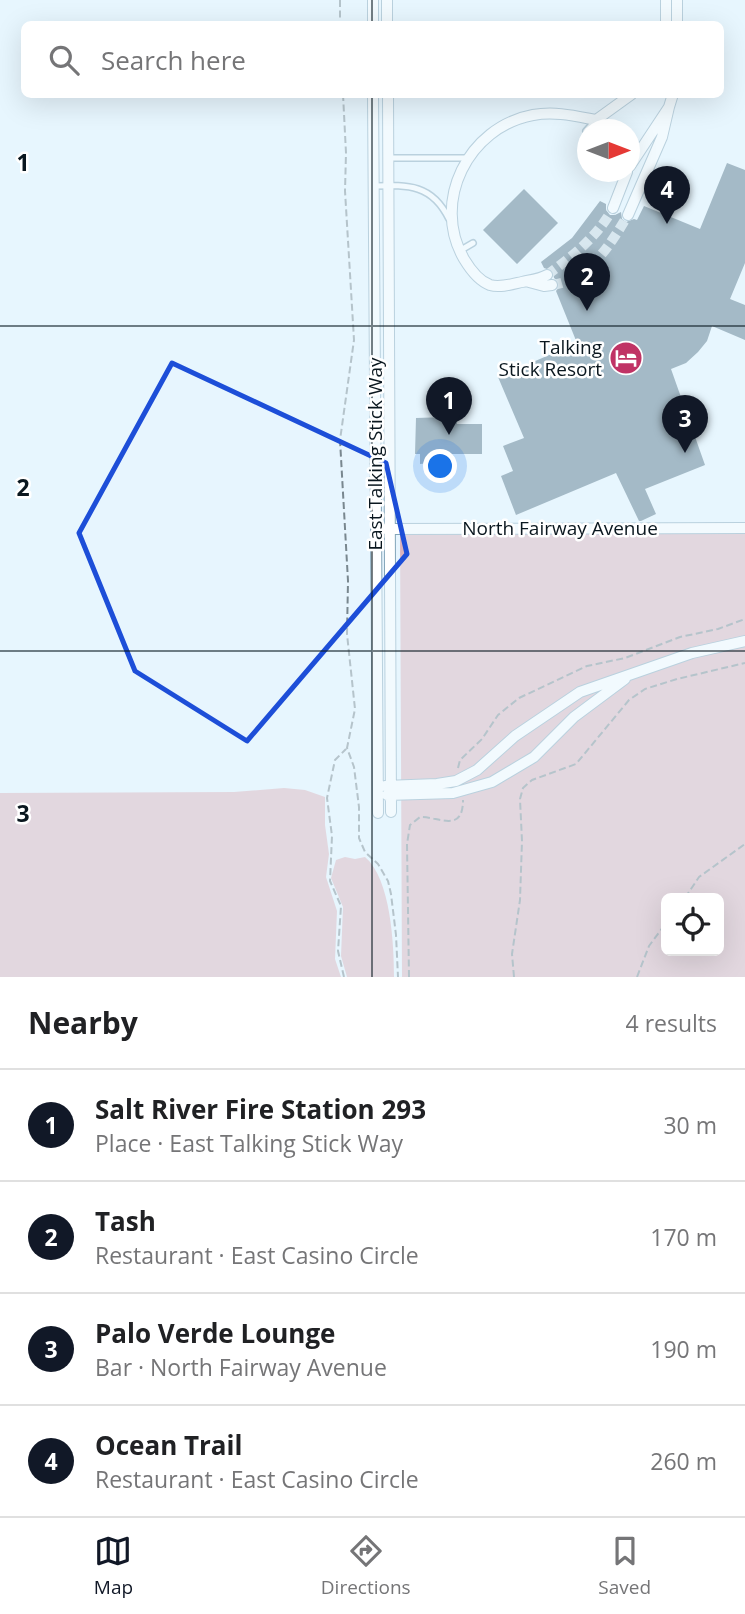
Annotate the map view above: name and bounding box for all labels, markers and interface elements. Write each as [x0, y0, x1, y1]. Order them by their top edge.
search box [21, 21, 724, 98]
icon: search [45, 41, 83, 79]
text: Search here [101, 42, 246, 78]
north arrow [577, 119, 640, 182]
text: 1 [16, 146, 30, 178]
pin: 4 [644, 166, 690, 224]
pin: 2 [564, 253, 610, 311]
place label: Talking Stick Resort [499, 334, 602, 382]
hotel icon: Talking Stick Resort [607, 339, 645, 377]
street label: East Talking Stick Way [362, 357, 388, 551]
pin: 1 [426, 377, 472, 435]
pin: 3 [662, 395, 708, 453]
your location [423, 449, 457, 483]
text: 2 [16, 471, 30, 503]
street label: North Fairway Avenue [462, 515, 658, 541]
text: 3 [16, 797, 30, 829]
map controls [661, 893, 724, 956]
button: locate [661, 893, 724, 956]
text: Nearby [28, 1002, 138, 1043]
text: 4 results [626, 1007, 717, 1039]
text: Salt River Fire Station 293 [95, 1091, 426, 1127]
text: 1 [44, 1109, 58, 1141]
text: 30 m [663, 1109, 717, 1141]
text: Place · East Talking Stick Way [95, 1127, 403, 1159]
text: Tash [95, 1203, 156, 1239]
text: 2 [44, 1221, 58, 1253]
text: 170 m [650, 1221, 717, 1253]
text: Restaurant · East Casino Circle [95, 1239, 419, 1271]
text: Palo Verde Lounge [95, 1315, 335, 1351]
text: 3 [44, 1333, 58, 1365]
text: 190 m [650, 1333, 717, 1365]
text: Bar · North Fairway Avenue [95, 1351, 387, 1383]
text: Ocean Trail [95, 1427, 242, 1463]
text: 4 [44, 1445, 58, 1477]
text: 260 m [650, 1445, 717, 1477]
text: Restaurant · East Casino Circle [95, 1463, 419, 1495]
tab: Map [94, 1532, 133, 1600]
tab: Directions [321, 1532, 411, 1600]
tab: Saved [598, 1532, 651, 1600]

